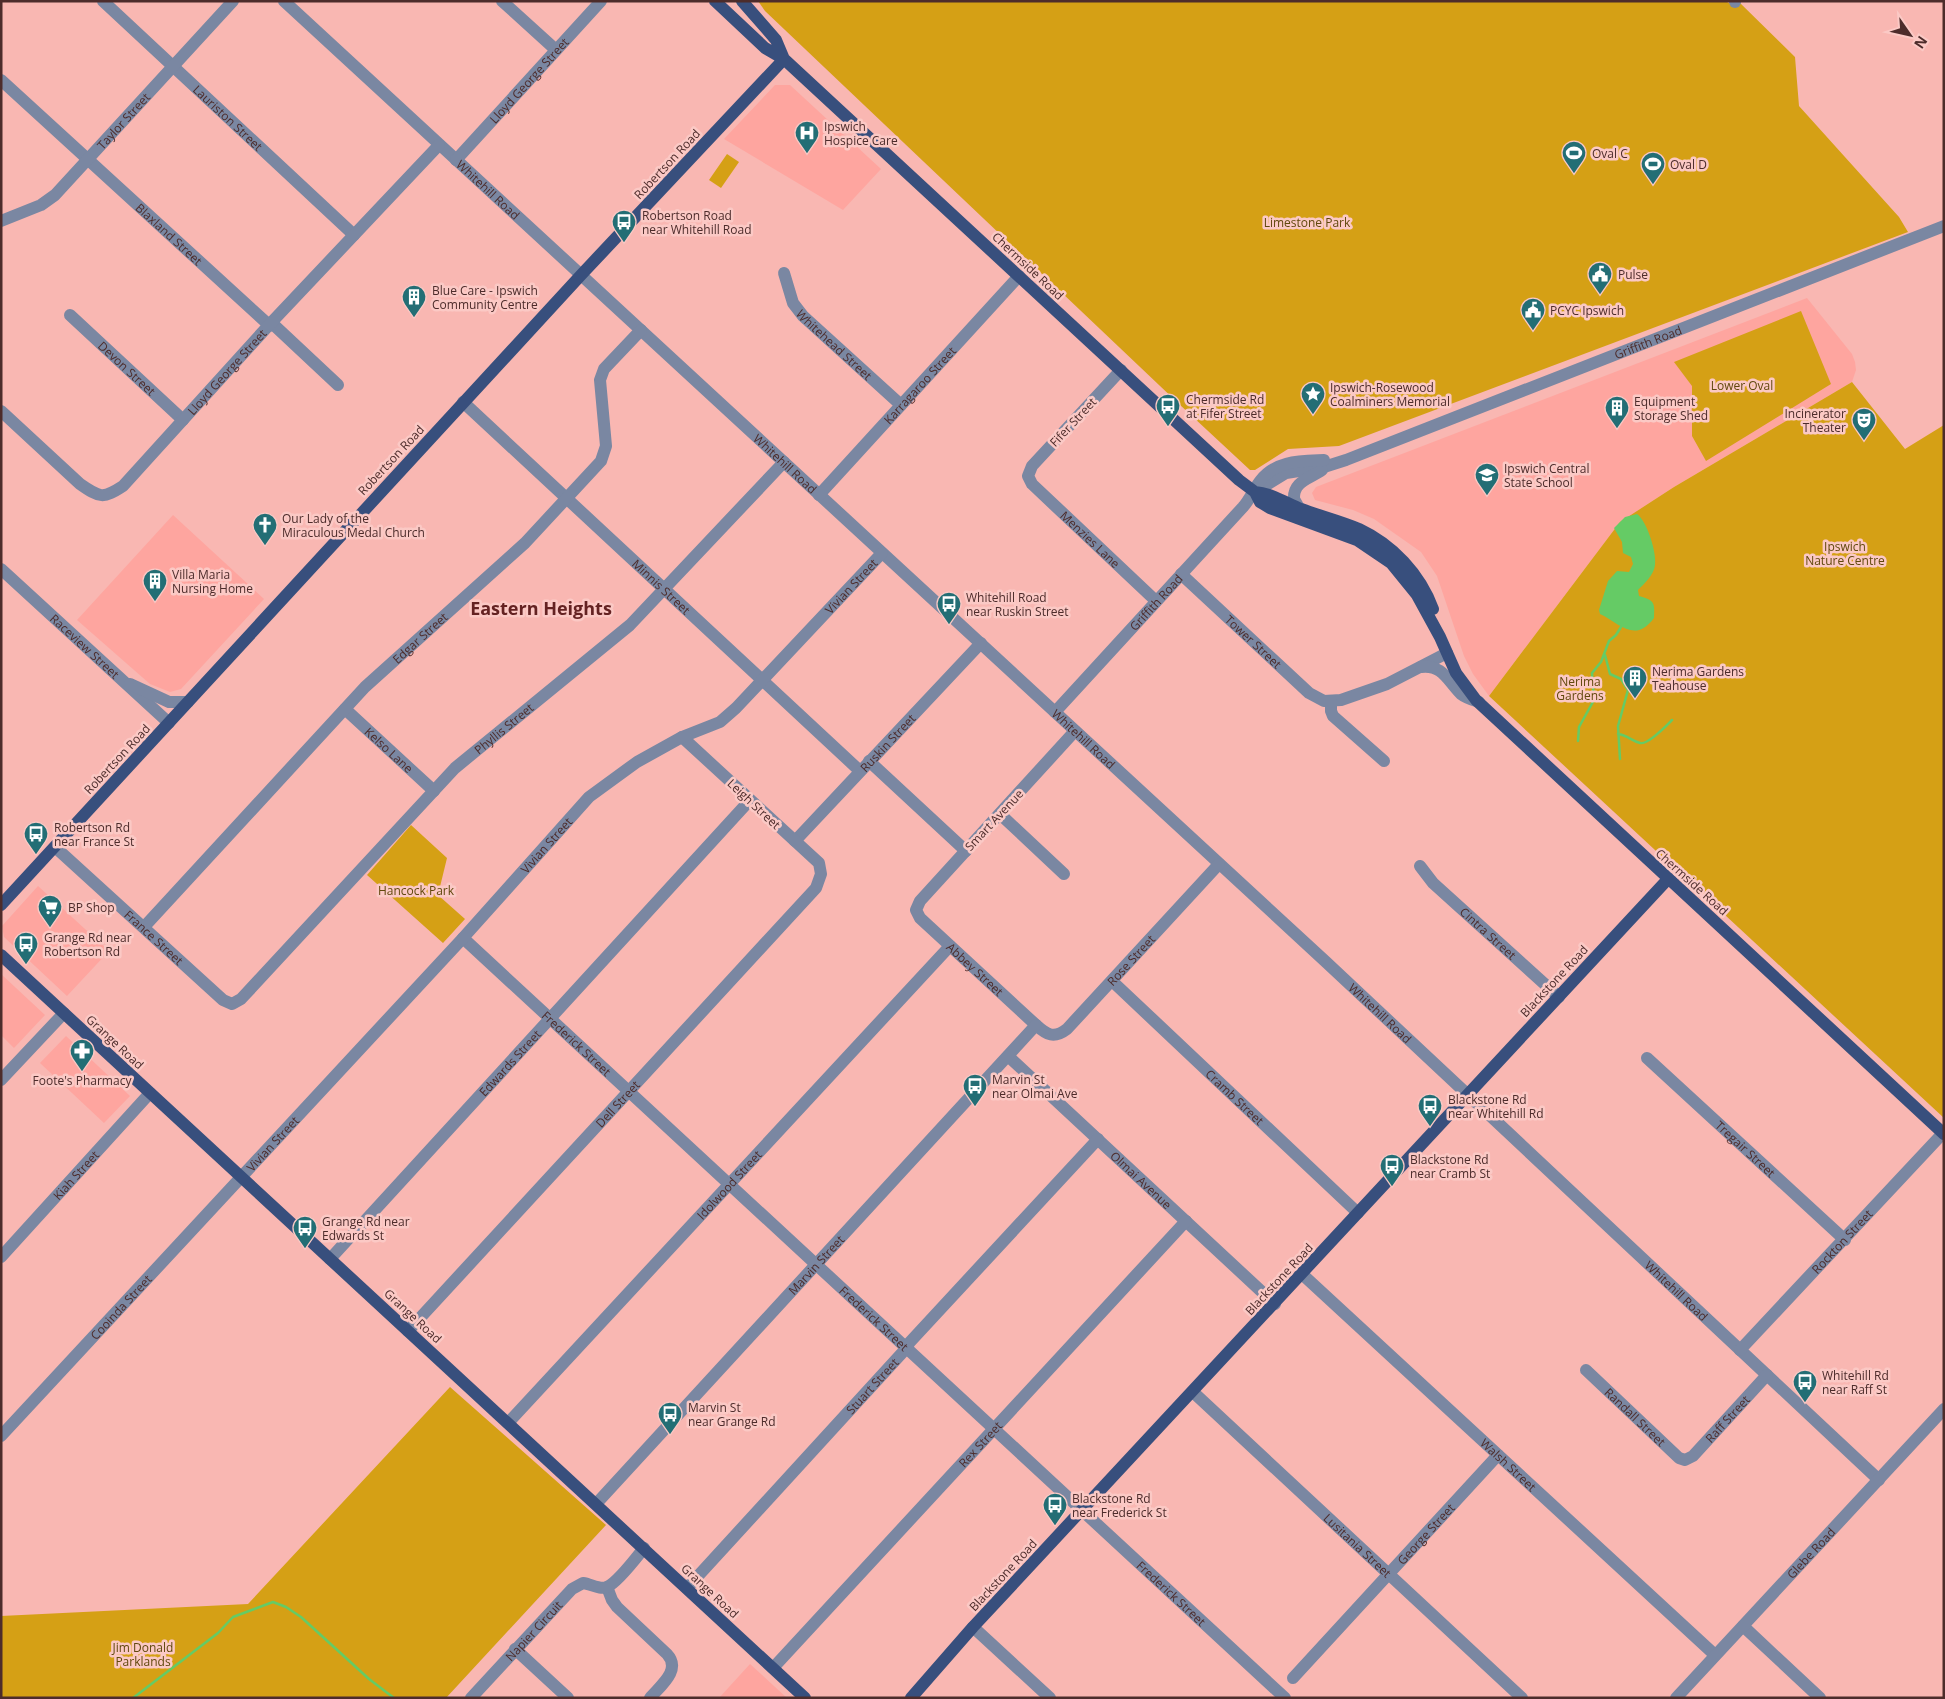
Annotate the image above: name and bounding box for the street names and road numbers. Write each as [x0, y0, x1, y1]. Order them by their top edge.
street label: Lloyd George Street [485, 34, 572, 127]
street label: Lauriston Street [190, 81, 267, 154]
street label: Taylor Street [93, 89, 153, 153]
street label: Robertson Road [630, 125, 704, 203]
street label: Whitehill Road [453, 156, 524, 223]
street label: Blaxland Street [132, 199, 206, 269]
street label: Chermside Road [988, 228, 1068, 304]
street label: Whitehead Street [792, 306, 876, 383]
street label: Griffith Road [1612, 321, 1684, 363]
street label: Lloyd George Street [183, 325, 270, 418]
street label: Devon Street [95, 337, 160, 399]
street label: Karragaroo Street [880, 342, 959, 428]
street label: Fifer Street [1046, 394, 1100, 450]
street label: Robertson Road [354, 421, 428, 499]
street label: Whitehill Road [750, 430, 821, 497]
street label: Menzies Lane [1057, 507, 1124, 572]
street label: Minnis Street [629, 555, 694, 618]
street label: Vivian Street [821, 555, 881, 617]
street label: Griffith Road [1125, 570, 1186, 634]
street label: Edgar Street [389, 608, 451, 667]
street label: Raceview Street [47, 610, 123, 682]
street label: Tower Street [1222, 611, 1285, 672]
street label: Phyllis Street [470, 699, 537, 758]
street label: Whitehill Road [1048, 705, 1119, 772]
street label: Ruskin Street [856, 710, 919, 775]
street label: Robertson Road [80, 720, 154, 798]
street label: Kelso Lane [361, 723, 417, 776]
street label: Leigh Street [724, 775, 784, 833]
street label: Smart Avenue [961, 785, 1027, 854]
street label: Vivian Street [516, 813, 576, 877]
street label: Chermside Road [1652, 845, 1732, 919]
street label: Cintra Street [1456, 903, 1520, 963]
street label: France Street [121, 906, 187, 969]
street label: Rose Street [1103, 931, 1158, 989]
street label: Abbey Street [943, 938, 1007, 1000]
street label: Blackstone Road [1516, 941, 1592, 1021]
street label: Whitehill Road [1345, 979, 1416, 1047]
street label: Frederick Street [538, 1007, 615, 1080]
street label: Grange Road [83, 1011, 147, 1073]
street label: Edwards Street [475, 1026, 544, 1100]
street label: Cramb Street [1202, 1065, 1268, 1129]
street label: Dell Street [591, 1077, 643, 1131]
street label: Vivian Street [242, 1112, 302, 1175]
street label: Tregair Street [1712, 1117, 1779, 1181]
street label: Idolwood Street [693, 1146, 765, 1223]
street label: Kiah Street [49, 1147, 102, 1203]
street label: Olmai Avenue [1107, 1147, 1176, 1213]
street label: Rockton Street [1807, 1205, 1876, 1277]
street label: Marvin Street [784, 1231, 848, 1298]
street label: Blackstone Road [1241, 1239, 1317, 1319]
street label: Whitehill Road [1641, 1257, 1712, 1324]
street label: Cooinda Street [86, 1271, 155, 1343]
street label: Frederick Street [836, 1282, 912, 1354]
street label: Grange Road [381, 1285, 445, 1347]
street label: Stuart Street [842, 1354, 902, 1418]
street label: Randall Street [1601, 1384, 1670, 1450]
street label: Raff Street [1701, 1391, 1753, 1446]
street label: Rex Street [954, 1417, 1006, 1471]
street label: Walsh Street [1477, 1434, 1540, 1495]
street label: George Street [1393, 1499, 1458, 1568]
street label: Lusitania Street [1320, 1509, 1395, 1581]
street label: Glebe Road [1783, 1523, 1839, 1582]
street label: Blackstone Road [965, 1535, 1041, 1615]
street label: Frederick Street [1133, 1557, 1210, 1629]
street label: Grange Road [678, 1560, 742, 1622]
street label: Napier Circuit [501, 1597, 566, 1664]

